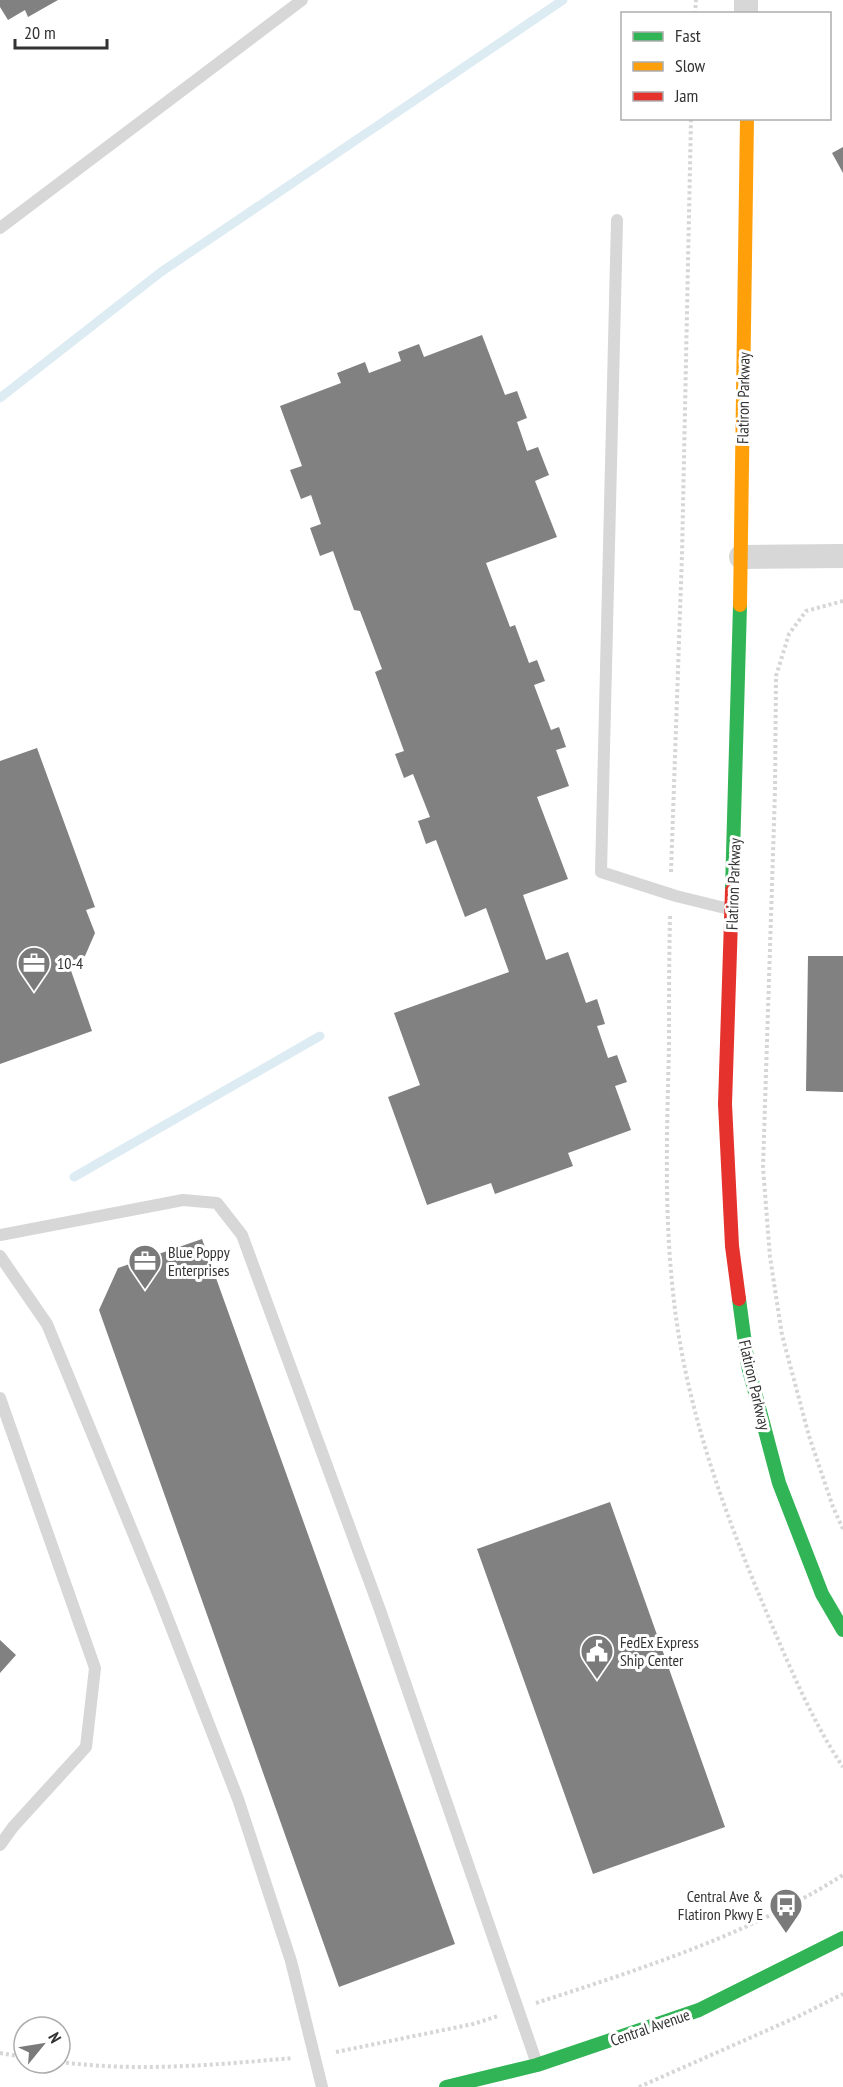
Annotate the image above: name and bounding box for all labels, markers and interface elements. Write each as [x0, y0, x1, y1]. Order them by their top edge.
scale bar [15, 12, 106, 50]
legend [621, 12, 831, 120]
text: 20 m [24, 21, 56, 44]
text: Fast [675, 24, 701, 47]
text: Slow [675, 54, 706, 77]
text: Jam [674, 84, 698, 107]
street label: Flatiron Parkway [732, 352, 754, 444]
street label: Flatiron Parkway [721, 838, 745, 930]
office icon: 10-4 [16, 945, 52, 992]
place label: 10-4 [57, 953, 83, 973]
place label: Blue Poppy Enterprises [168, 1242, 230, 1280]
office icon: Blue Poppy Enterprises [127, 1243, 163, 1290]
street label: Flatiron Parkway [735, 1338, 775, 1432]
place label: FedEx Express Ship Center [620, 1632, 699, 1670]
public building icon: FedEx Express Ship Center [579, 1633, 615, 1680]
place label: Central Ave & Flatiron Pkwy E [678, 1886, 763, 1924]
bus stop icon: Central Ave & Flatiron Pkwy E [768, 1887, 804, 1934]
street label: Central Avenue [608, 2004, 692, 2050]
north arrow [12, 2015, 72, 2075]
text: N [44, 2029, 66, 2046]

